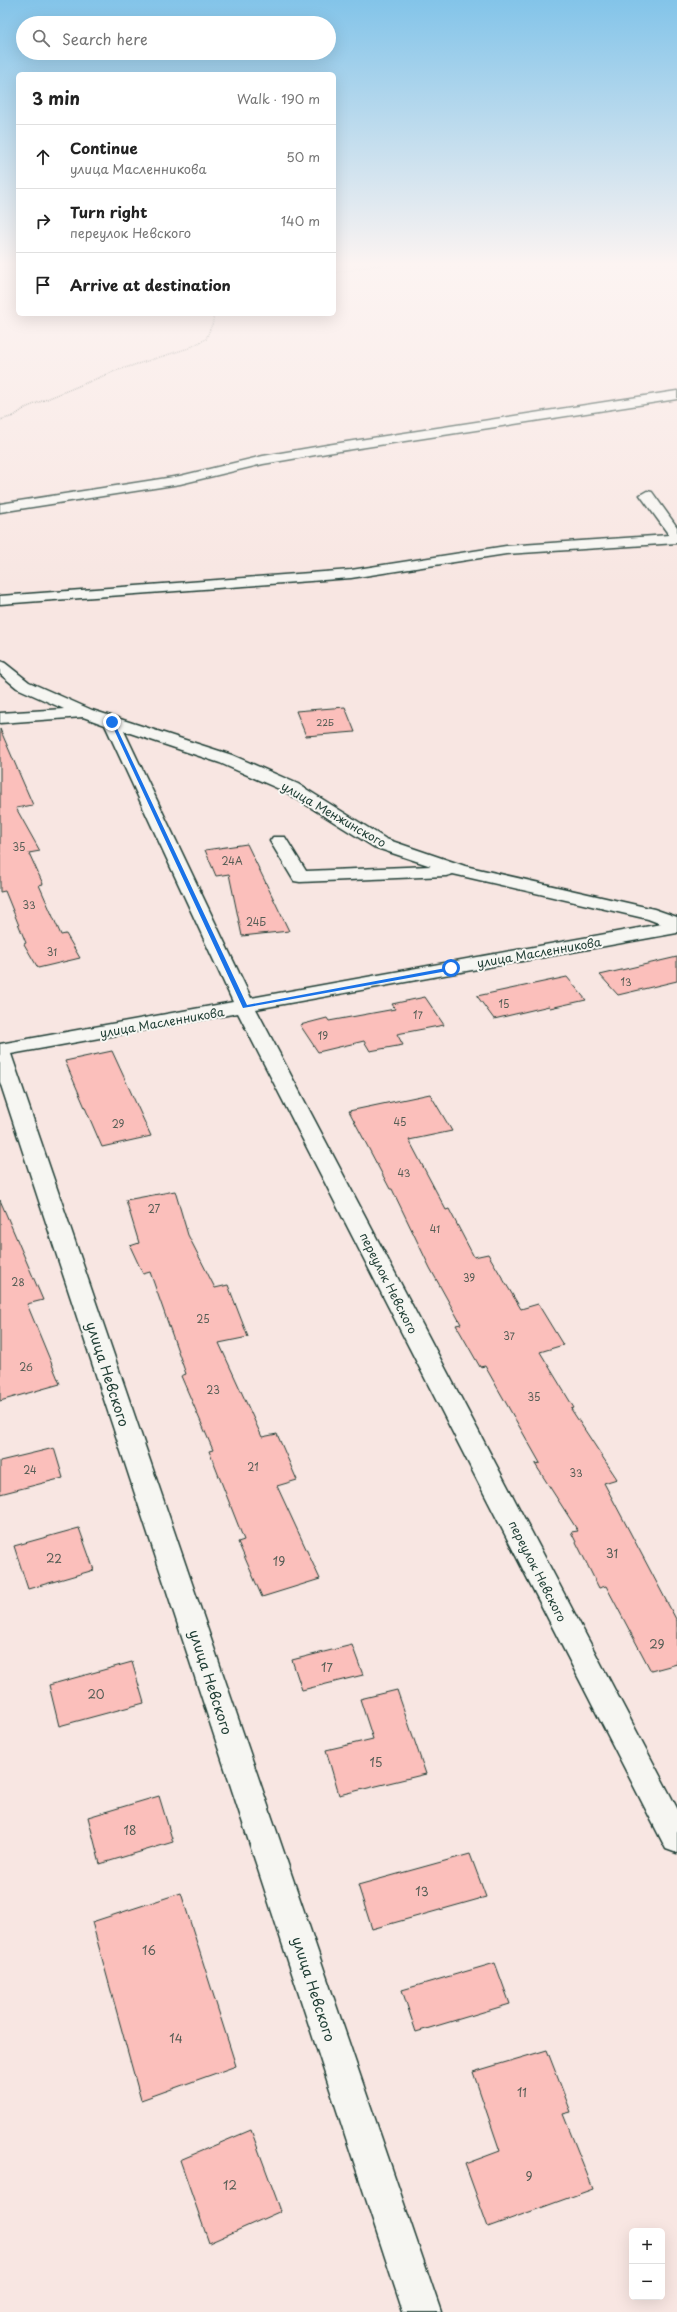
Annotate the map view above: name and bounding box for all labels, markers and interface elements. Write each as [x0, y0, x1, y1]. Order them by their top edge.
search box [16, 16, 336, 60]
icon: search [30, 27, 52, 49]
text: Search here [62, 27, 148, 50]
text: 3 min [32, 85, 80, 111]
text: Walk · 190 m [237, 89, 320, 108]
text: Continue [70, 136, 138, 159]
icon: ahead [32, 146, 54, 168]
text: 50 m [286, 147, 320, 166]
text: улица Масленникова [70, 159, 207, 178]
text: Turn right [70, 200, 147, 223]
icon: right [32, 210, 54, 232]
text: 140 m [281, 211, 320, 230]
text: переулок Невского [70, 223, 191, 242]
text: Arrive at destination [70, 273, 231, 296]
icon: arrive [32, 274, 54, 296]
route end [103, 713, 121, 731]
house number: 22Б [316, 715, 334, 729]
street label: улица Менжинского [278, 777, 390, 852]
house number: 35 [13, 839, 25, 854]
house number: 24А [221, 853, 243, 868]
house number: 33 [22, 897, 36, 912]
house number: 24Б [246, 914, 266, 929]
street label: улица Масленникова [475, 932, 603, 972]
house number: 31 [47, 944, 57, 959]
route start [442, 959, 460, 977]
house number: 13 [620, 974, 632, 989]
house number: 15 [499, 996, 509, 1011]
street label: улица Масленникова [98, 1002, 226, 1042]
house number: 17 [413, 1007, 424, 1022]
house number: 19 [318, 1028, 328, 1043]
house number: 45 [394, 1114, 406, 1129]
house number: 29 [112, 1116, 125, 1131]
house number: 43 [398, 1165, 411, 1180]
house number: 27 [148, 1201, 161, 1216]
house number: 41 [430, 1221, 440, 1236]
street label: переулок Невского [356, 1229, 423, 1337]
house number: 39 [463, 1270, 475, 1285]
house number: 28 [11, 1274, 25, 1289]
house number: 25 [196, 1311, 210, 1326]
street label: улица Невского [81, 1319, 135, 1429]
house number: 37 [503, 1328, 516, 1343]
house number: 26 [19, 1359, 33, 1374]
house number: 23 [206, 1382, 220, 1397]
house number: 35 [528, 1389, 540, 1404]
house number: 21 [247, 1459, 259, 1474]
house number: 24 [23, 1462, 37, 1477]
house number: 33 [569, 1465, 583, 1480]
street label: переулок Невского [505, 1517, 572, 1625]
house number: 31 [606, 1544, 618, 1562]
house number: 22 [46, 1549, 62, 1567]
house number: 19 [273, 1552, 285, 1570]
street label: улица Невского [184, 1627, 238, 1737]
house number: 29 [649, 1635, 665, 1653]
house number: 17 [321, 1658, 333, 1676]
house number: 20 [87, 1685, 105, 1703]
house number: 15 [369, 1753, 383, 1771]
house number: 18 [124, 1821, 136, 1839]
house number: 13 [415, 1882, 429, 1900]
street label: улица Невского [287, 1934, 341, 2044]
house number: 16 [142, 1941, 156, 1959]
house number: 14 [169, 2029, 183, 2047]
house number: 11 [517, 2083, 527, 2101]
house number: 9 [525, 2167, 533, 2185]
house number: 12 [223, 2176, 237, 2194]
map controls [629, 2228, 665, 2300]
button: + [629, 2228, 665, 2264]
button: − [629, 2264, 665, 2300]

